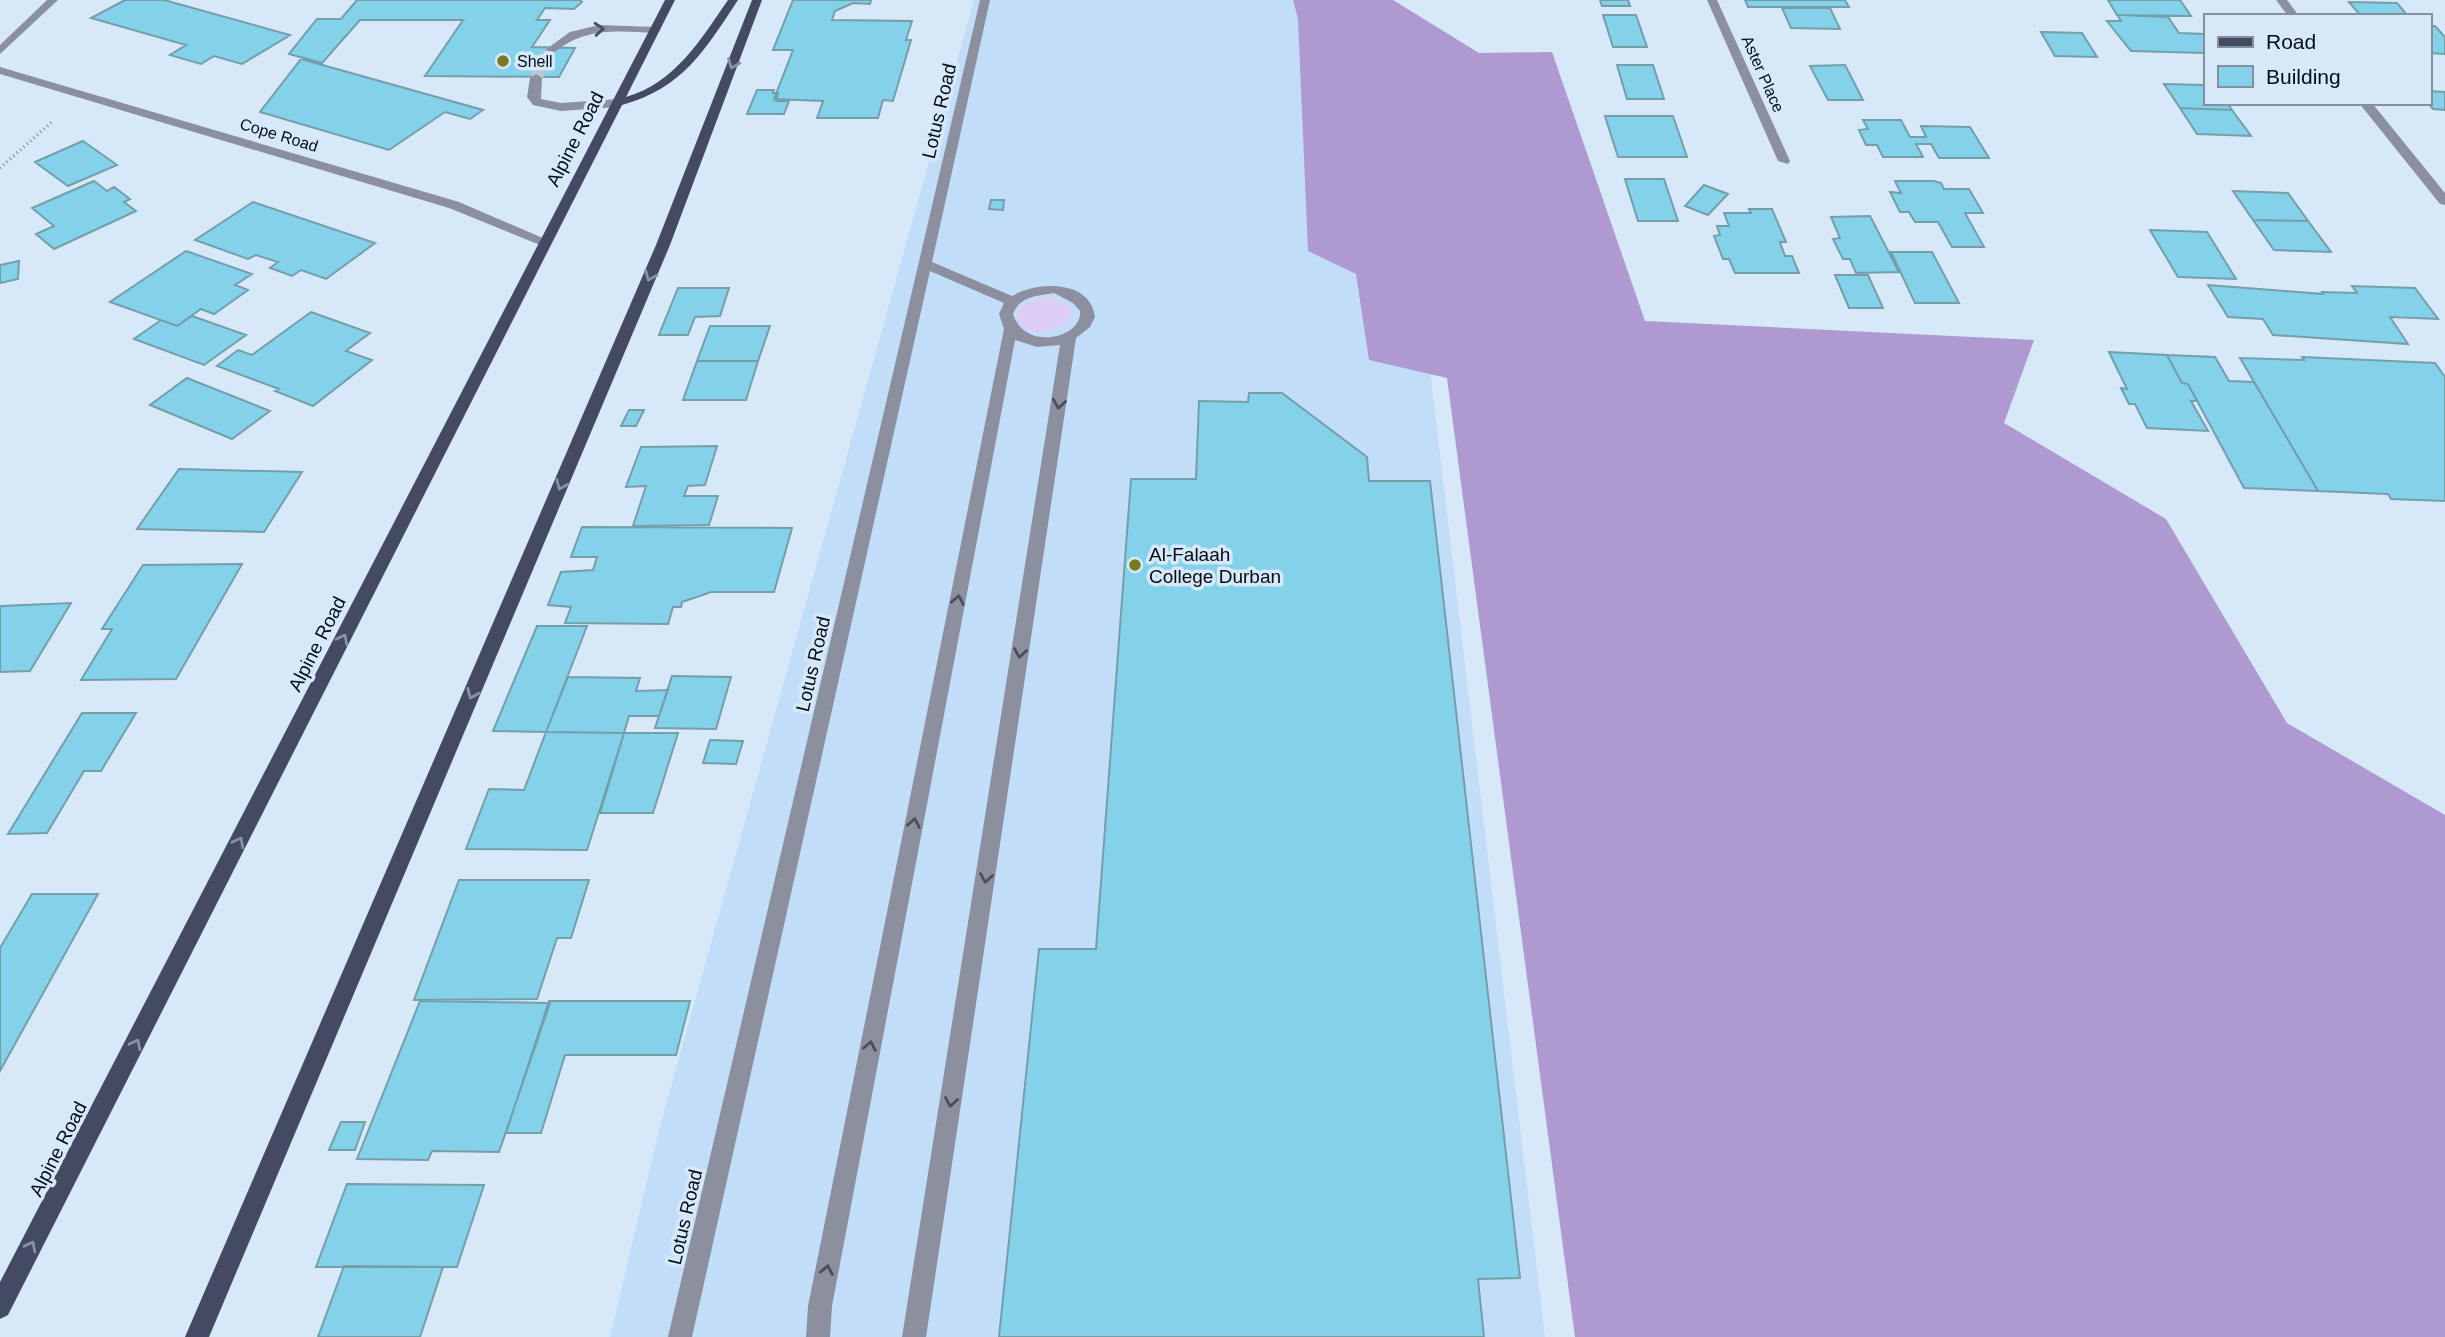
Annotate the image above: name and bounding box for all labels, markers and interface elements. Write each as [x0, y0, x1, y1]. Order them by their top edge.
legend [2204, 14, 2431, 105]
one-way arrow [594, 22, 605, 37]
text: Road [2266, 30, 2316, 53]
street label: Aster Place [1739, 33, 1787, 115]
marker: Shell [495, 53, 511, 69]
place label: Shell [517, 53, 553, 70]
one-way arrow [727, 57, 741, 69]
street label: Lotus Road [918, 61, 960, 161]
text: Building [2266, 65, 2341, 88]
street label: Alpine Road [542, 88, 608, 190]
street label: Cope Road [238, 115, 320, 155]
one-way arrow [644, 268, 658, 281]
one-way arrow [1052, 398, 1067, 410]
one-way arrow [555, 478, 569, 490]
place label: Al-Falaah College Durban [1149, 544, 1281, 587]
marker: Al-Falaah College Durban [1127, 557, 1143, 573]
street label: Alpine Road [284, 593, 350, 695]
one-way arrow [949, 594, 964, 606]
street label: Lotus Road [792, 614, 834, 714]
one-way arrow [334, 634, 348, 646]
one-way arrow [1013, 647, 1028, 659]
one-way arrow [466, 687, 480, 700]
one-way arrow [906, 817, 921, 829]
one-way arrow [231, 837, 245, 849]
one-way arrow [978, 872, 993, 883]
one-way arrow [127, 1039, 141, 1051]
one-way arrow [862, 1040, 877, 1052]
one-way arrow [944, 1096, 959, 1108]
street label: Alpine Road [25, 1098, 91, 1200]
street label: Lotus Road [664, 1167, 706, 1267]
one-way arrow [23, 1241, 37, 1253]
one-way arrow [818, 1264, 833, 1276]

